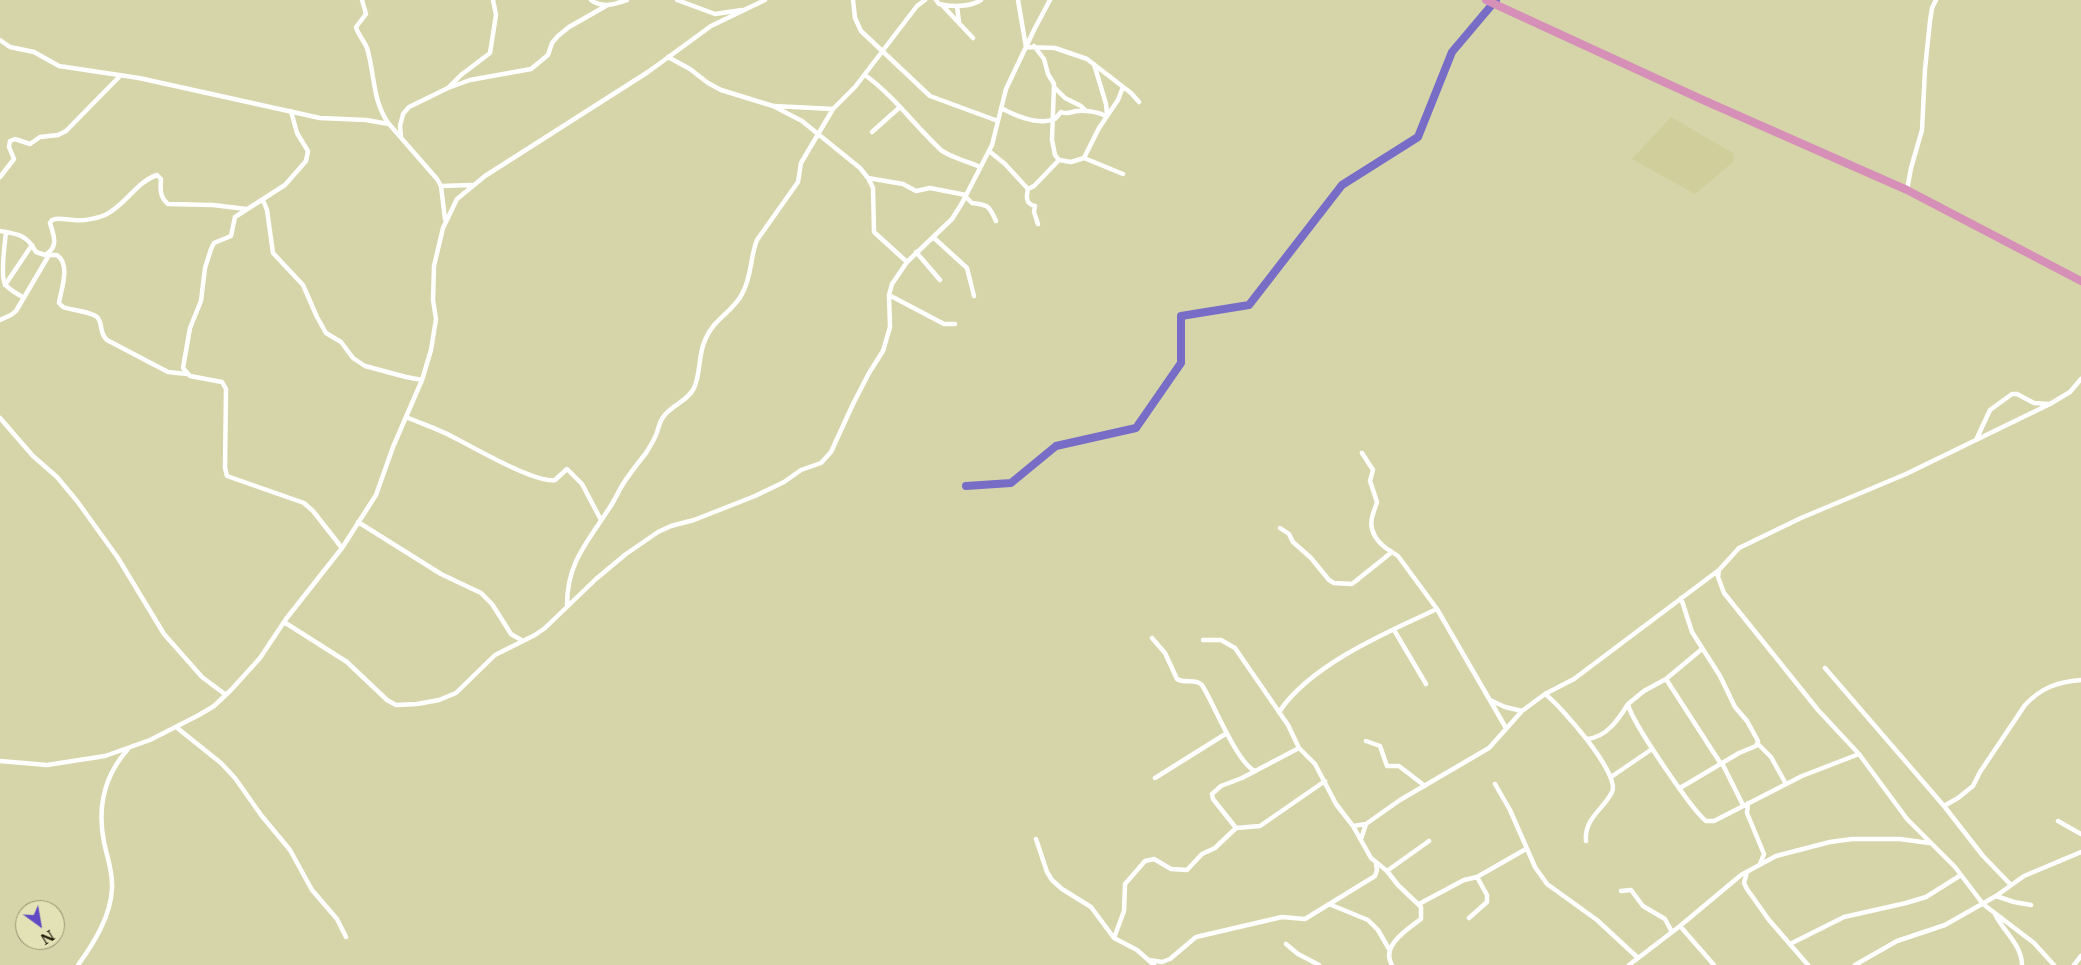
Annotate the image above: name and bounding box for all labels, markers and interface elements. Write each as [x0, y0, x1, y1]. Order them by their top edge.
north arrow [15, 900, 65, 950]
text: N [37, 926, 58, 948]

